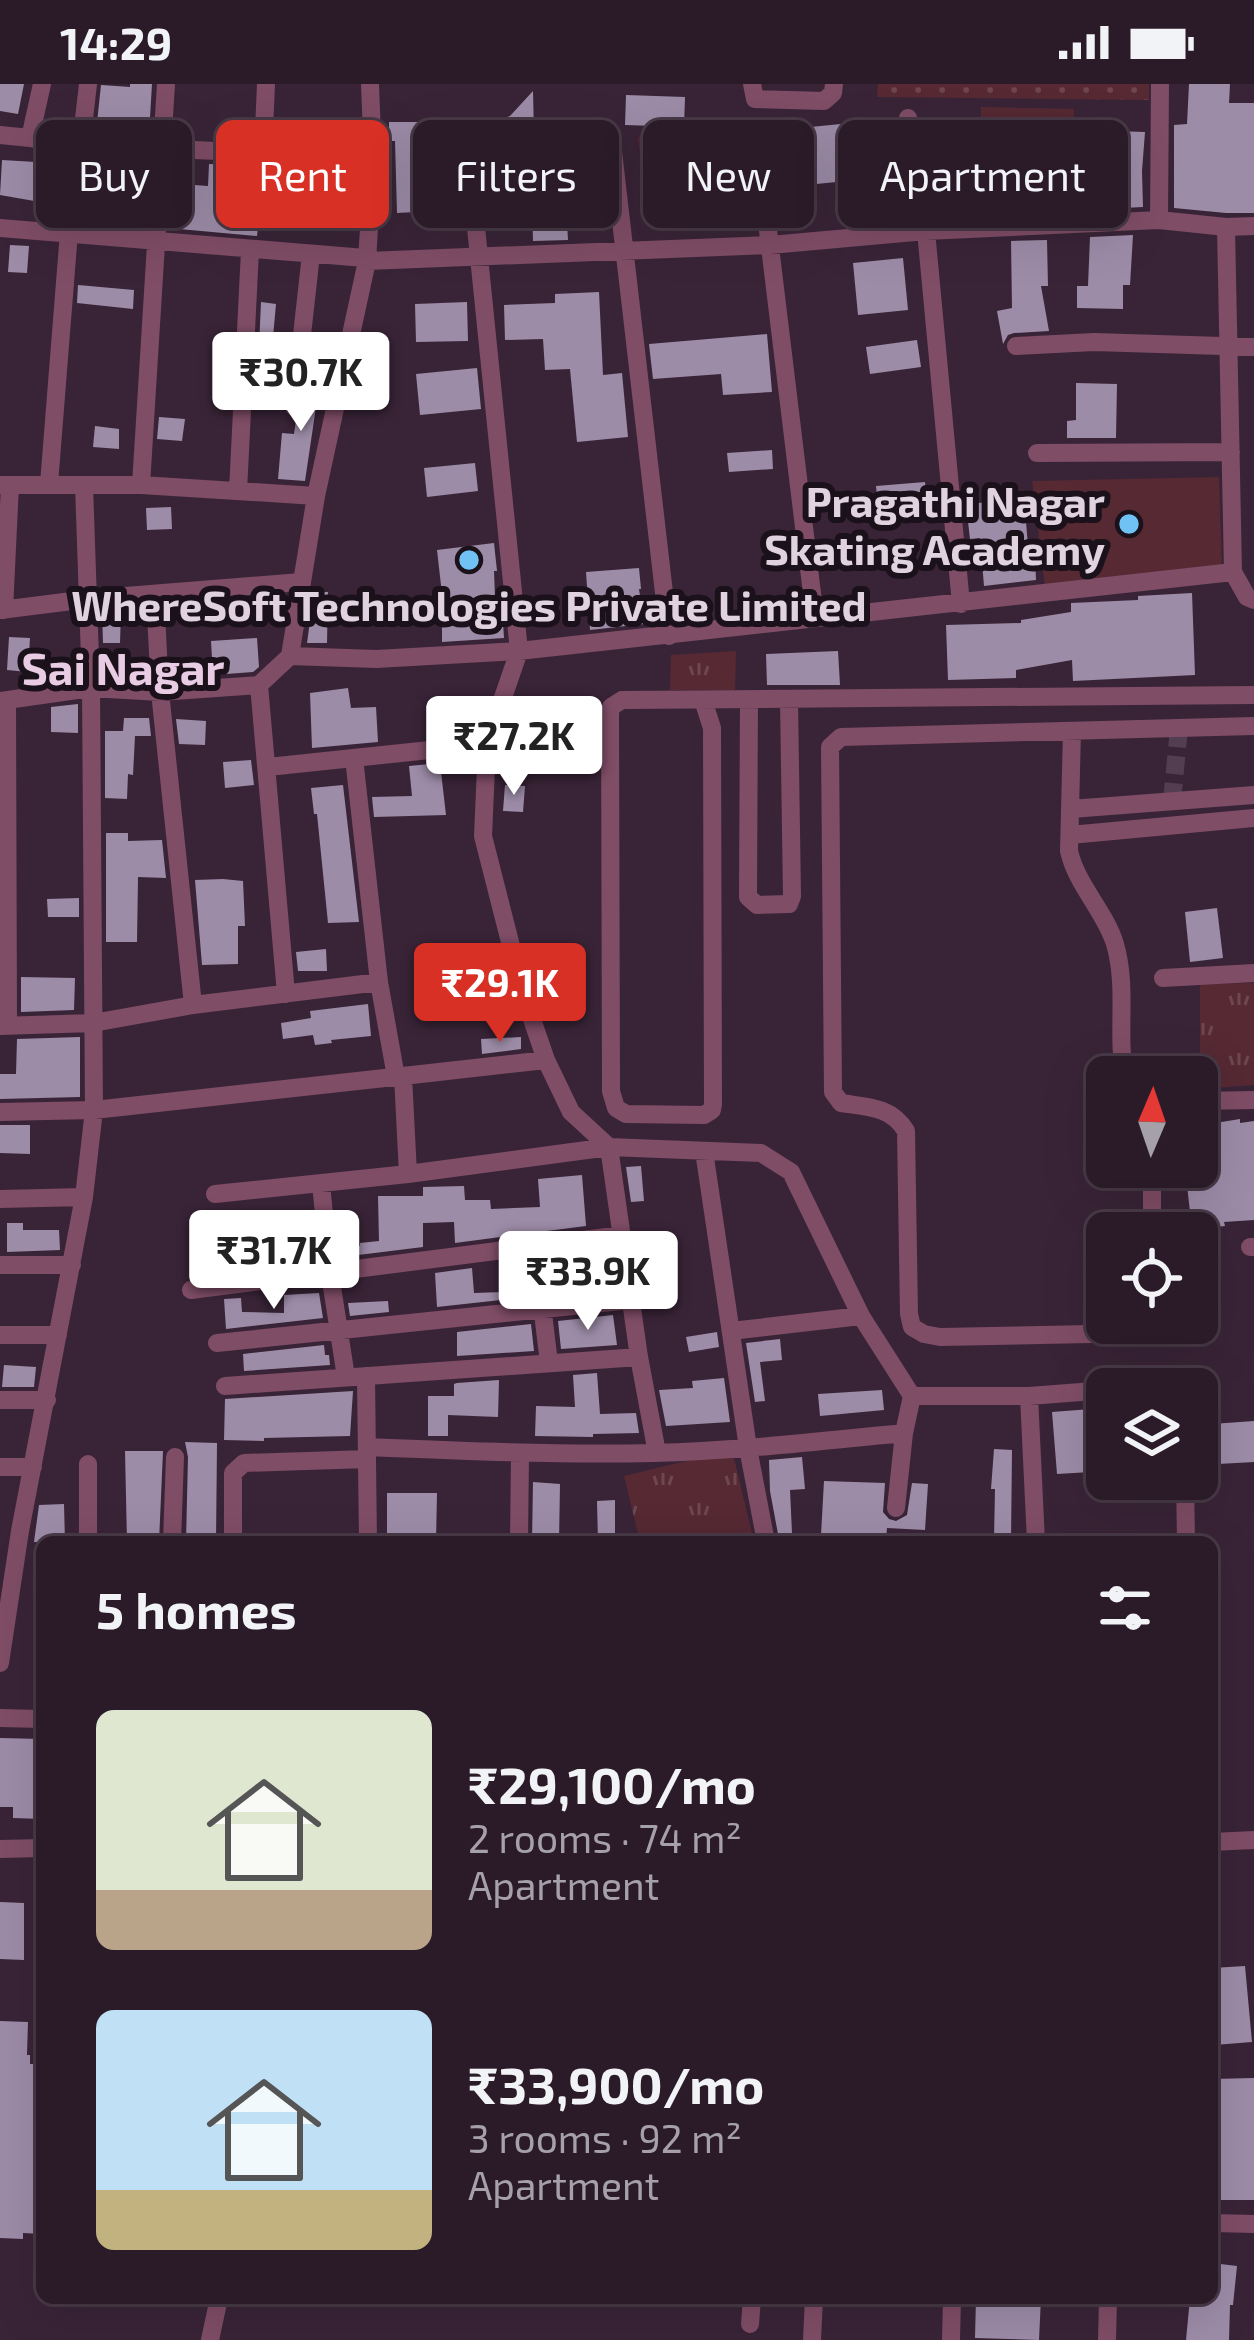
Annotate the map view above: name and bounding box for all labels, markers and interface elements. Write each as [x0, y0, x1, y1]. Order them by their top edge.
text: 14:29 [60, 15, 172, 69]
chip: Buy [36, 120, 192, 228]
chip: Rent [216, 120, 389, 228]
chip: Filters [413, 120, 619, 228]
chip: New [643, 120, 814, 228]
chip: Apartment [838, 120, 1128, 228]
pin: ₹30.7K [203, 332, 399, 434]
text: ₹30.7K [239, 347, 363, 394]
place label: Pragathi Nagar Skating Academy [764, 475, 1105, 574]
marker: Pragathi Nagar Skating Academy [1116, 511, 1142, 537]
marker: WhereSoft Technologies Private Limited [456, 547, 482, 573]
place label: WhereSoft Technologies Private Limited [71, 579, 867, 629]
district label: Sai Nagar [21, 640, 225, 694]
pin: ₹27.2K [416, 696, 612, 798]
text: ₹27.2K [453, 711, 575, 758]
pin: ₹29.1K [402, 943, 598, 1045]
text: ₹29.1K [441, 958, 559, 1005]
north arrow [1086, 1056, 1218, 1188]
map controls [1086, 1056, 1218, 1500]
pin: ₹31.7K [176, 1210, 372, 1312]
button: locate [1086, 1212, 1218, 1344]
text: ₹31.7K [216, 1225, 332, 1272]
pin: ₹33.9K [490, 1231, 686, 1333]
text: ₹33.9K [526, 1246, 650, 1293]
button: layers [1086, 1368, 1218, 1500]
icon: filters [1092, 1575, 1158, 1641]
text: 5 homes [96, 1578, 297, 1639]
text: ₹29,100/mo [468, 1753, 756, 1814]
icon: home [192, 1758, 336, 1902]
text: 2 rooms · 74 m² [468, 1814, 742, 1861]
text: Apartment [468, 1861, 659, 1908]
text: ₹33,900/mo [468, 2053, 764, 2114]
icon: home [192, 2058, 336, 2202]
text: 3 rooms · 92 m² [468, 2114, 742, 2161]
text: Apartment [468, 2161, 659, 2208]

